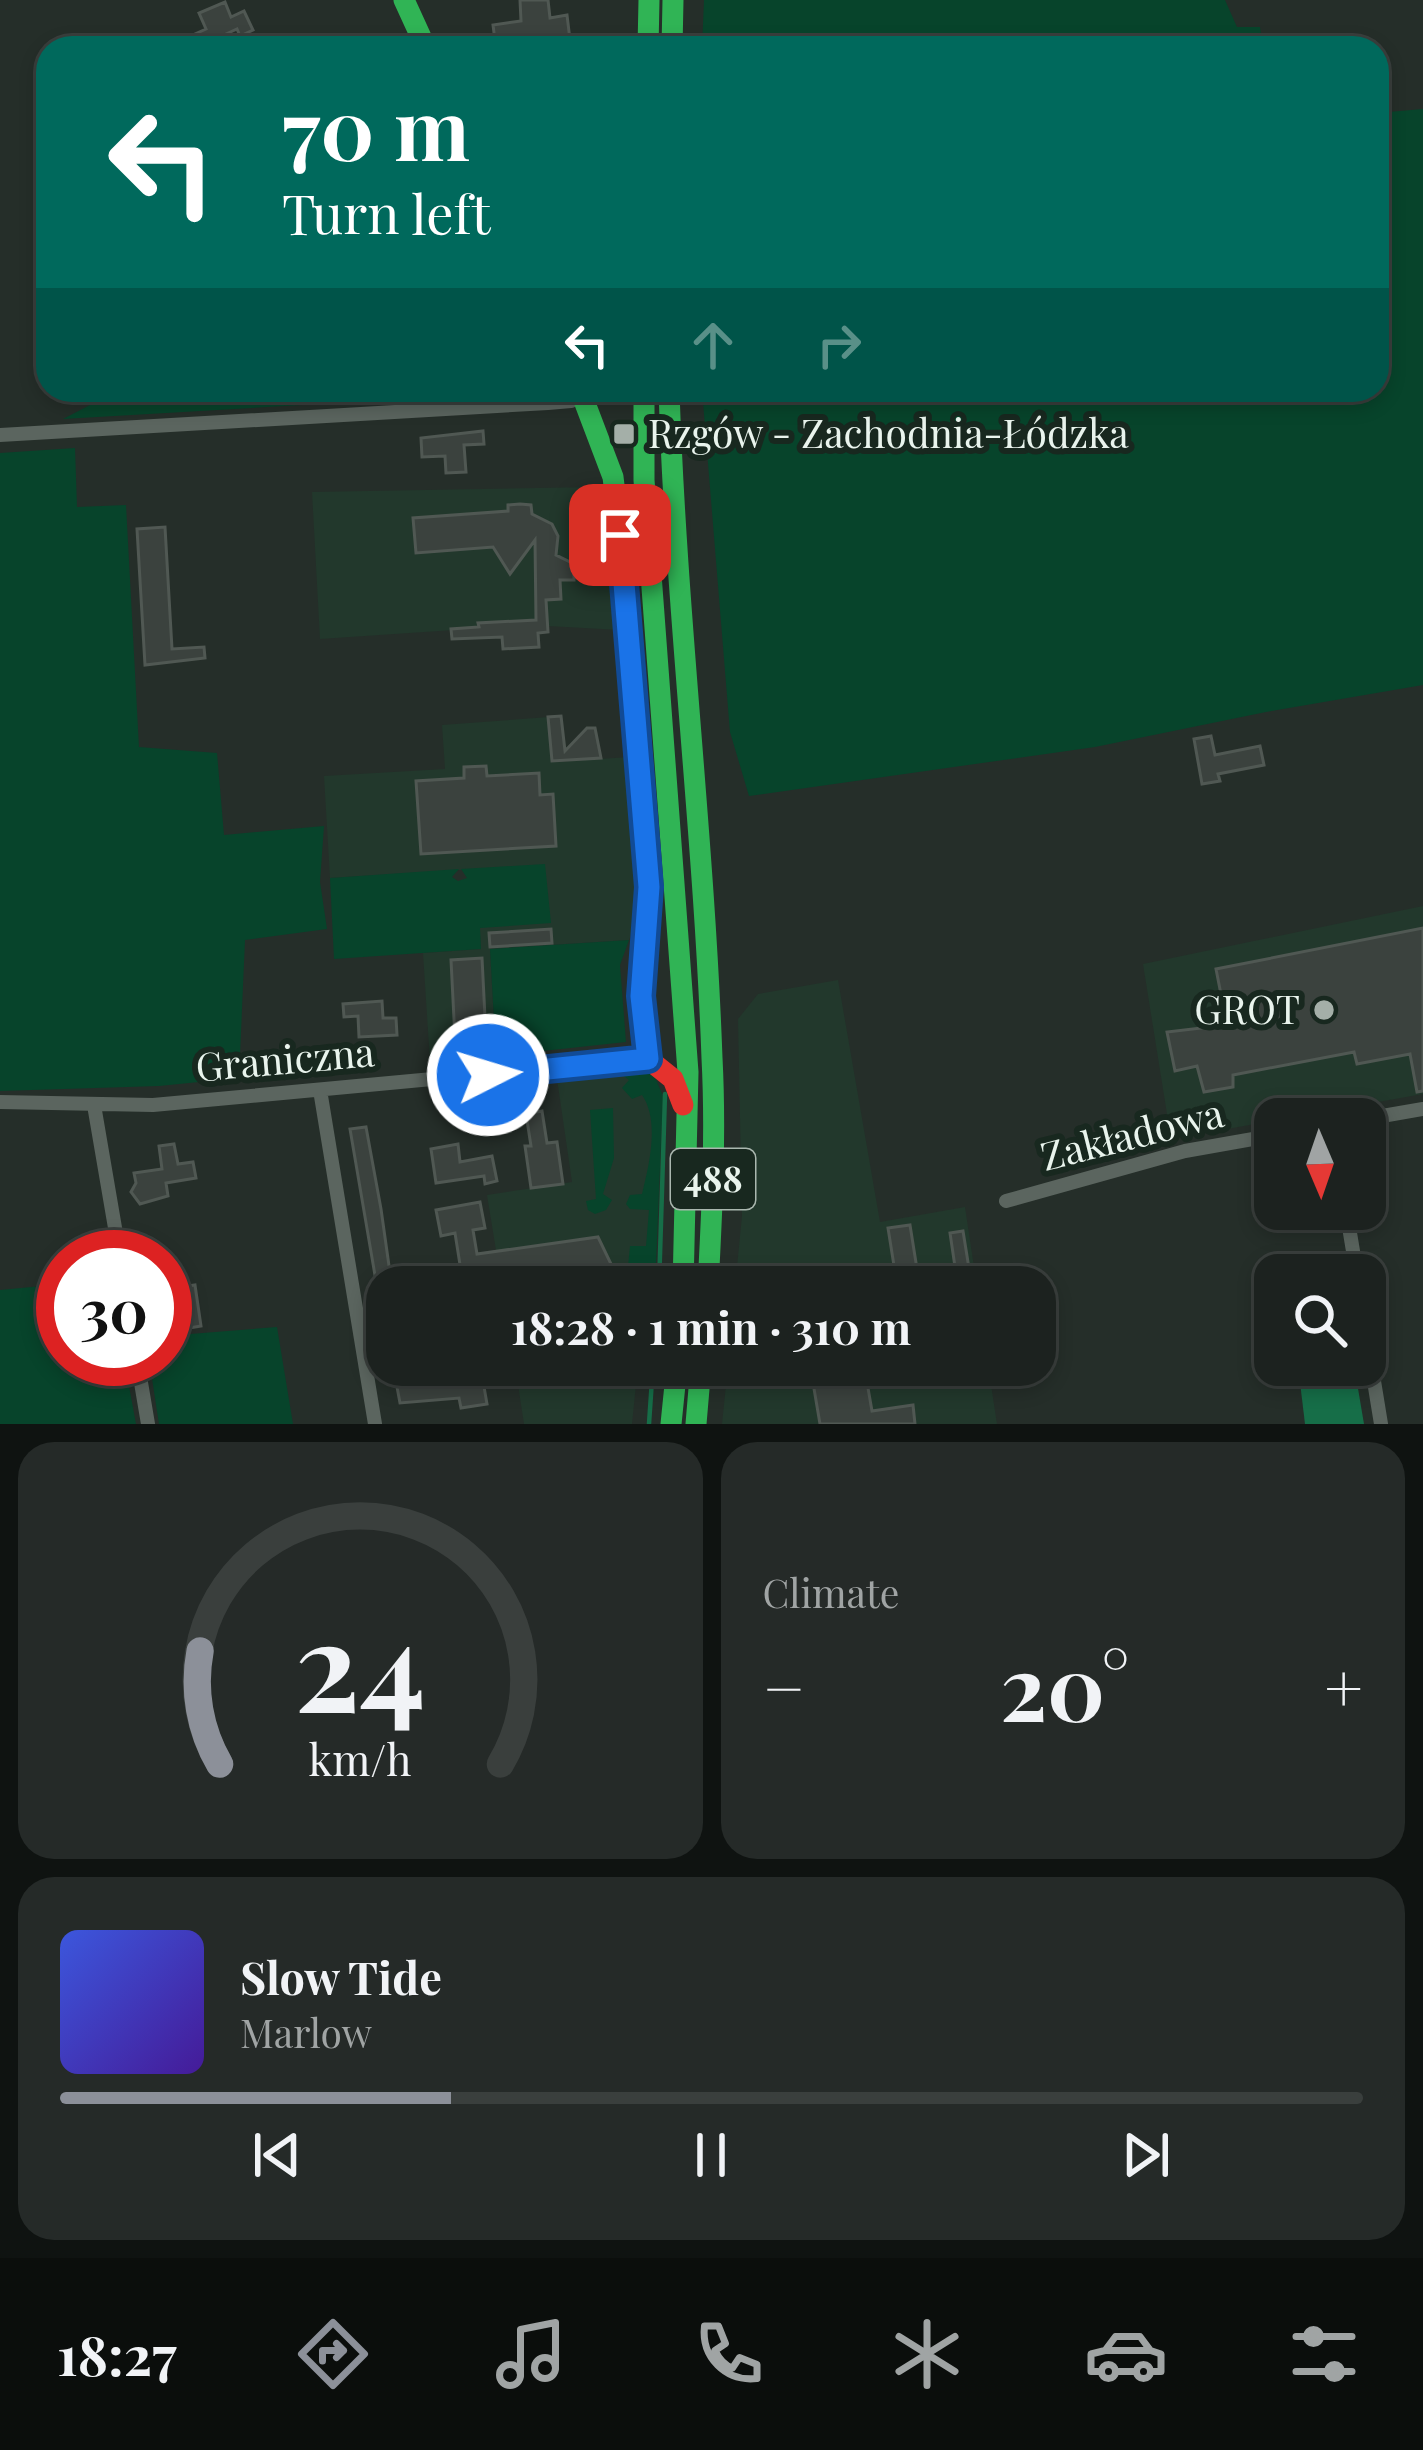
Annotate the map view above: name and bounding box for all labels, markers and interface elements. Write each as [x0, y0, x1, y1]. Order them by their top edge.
text: 70 m [282, 70, 470, 182]
icon: left [84, 84, 240, 240]
text: Turn left [282, 177, 491, 249]
icon: left [554, 312, 620, 378]
icon: ahead [680, 312, 746, 378]
icon: right [806, 312, 872, 378]
place label: Rzgów - Zachodnia-Łódzka [648, 406, 1129, 458]
marker: Rzgów - Zachodnia-Łódzka [611, 421, 637, 447]
pin [569, 484, 671, 586]
icon: arrive [587, 502, 653, 568]
place label: GROT [1194, 982, 1300, 1034]
marker: GROT [1311, 997, 1337, 1023]
position arrow [425, 1012, 551, 1138]
street label: Graniczna [193, 1024, 377, 1092]
street label: Zakładowa [1035, 1085, 1229, 1181]
north arrow [1254, 1098, 1386, 1230]
map controls [1254, 1098, 1386, 1386]
road number: 488 [671, 1149, 755, 1209]
speed limit sign: 30 [36, 1230, 192, 1386]
button: search [1254, 1254, 1386, 1386]
text: 18:28 · 1 min · 310 m [511, 1296, 911, 1356]
text: Climate [763, 1566, 900, 1618]
text: 24 [295, 1578, 426, 1744]
text: 20° [1000, 1625, 1130, 1745]
text: − [763, 1642, 805, 1730]
text: + [1324, 1642, 1363, 1730]
text: km/h [309, 1729, 412, 1786]
text: Slow Tide [240, 1946, 442, 2006]
text: Marlow [240, 2006, 372, 2058]
icon: previous [244, 2122, 310, 2188]
icon: pause [678, 2122, 744, 2188]
icon: next [1113, 2122, 1179, 2188]
icon: directions [291, 2312, 375, 2396]
icon: music [489, 2312, 573, 2396]
icon: phone [687, 2312, 771, 2396]
icon: climate [885, 2312, 969, 2396]
icon: car [1084, 2312, 1168, 2396]
icon: filters [1282, 2312, 1366, 2396]
text: 18:27 [57, 2318, 177, 2390]

